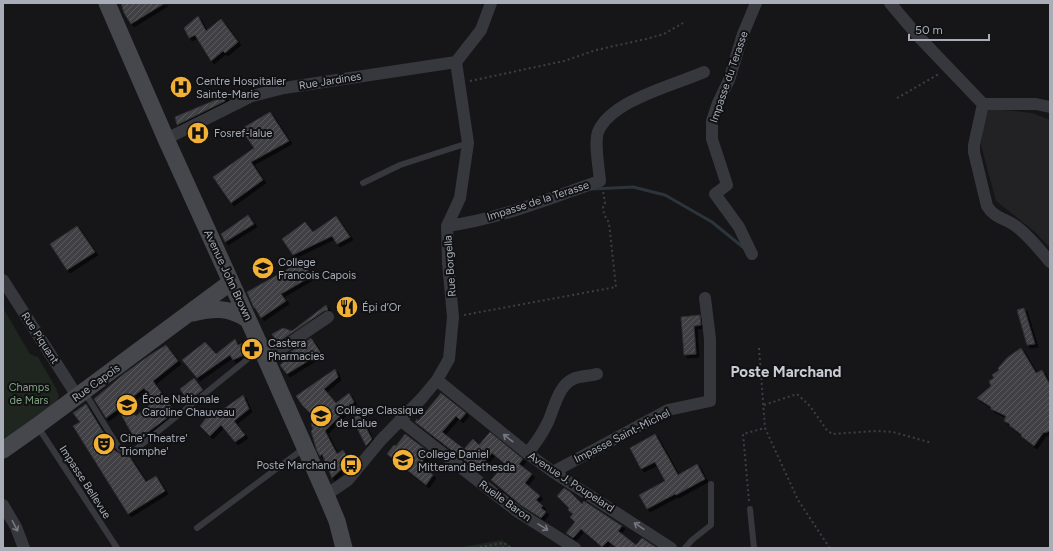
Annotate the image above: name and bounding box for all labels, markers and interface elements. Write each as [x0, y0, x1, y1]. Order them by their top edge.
scale bar [909, 16, 989, 42]
text: 50 m [915, 23, 943, 37]
street label: Impasse du Terasse [707, 30, 751, 124]
street label: Rue Jardines [298, 70, 362, 92]
hospital icon: Centre Hospitalier Sainte-Marie [168, 74, 194, 100]
place label: Centre Hospitalier Sainte-Marie [196, 75, 286, 101]
hospital icon: Fosref-lalue [185, 120, 211, 146]
place label: Fosref-lalue [214, 127, 272, 140]
street label: Impasse de la Terasse [485, 178, 591, 224]
street label: Avenue John Brown [201, 228, 255, 322]
street label: Rue Borgella [441, 235, 459, 297]
school or university icon: College Francois Capois [250, 255, 276, 281]
place label: College Francois Capois [278, 256, 356, 282]
restaurant icon: Épi d’Or [334, 294, 360, 320]
place label: Épi d’Or [362, 301, 401, 314]
street label: Rue Piquant [18, 310, 62, 366]
pharmacy icon: Castera Pharmacies [239, 336, 265, 362]
place label: Castera Pharmacies [268, 337, 324, 363]
street label: Rue Capois [70, 361, 122, 405]
district label: Poste Marchand [730, 363, 842, 381]
park label: Champs de Mars [9, 381, 49, 407]
school or university icon: École Nationale Caroline Chauveau [114, 392, 140, 418]
place label: École Nationale Caroline Chauveau [142, 393, 235, 419]
school or university icon: College Classique de Lalue [308, 403, 334, 429]
place label: College Classique de Lalue [336, 404, 424, 430]
street label: Impasse Saint-Michel [572, 406, 672, 466]
theatre icon: Cine' Theatre' Triomphe' [91, 431, 117, 457]
place label: Cine' Theatre' Triomphe' [120, 432, 187, 458]
one-way arrow [502, 434, 513, 443]
street label: Impasse Bellevue [56, 443, 114, 521]
school or university icon: College Daniel Mitterand Bethesda [390, 447, 416, 473]
place label: College Daniel Mitterand Bethesda [418, 448, 515, 474]
street label: Avenue J. Poupelard [525, 449, 617, 515]
bus stop icon: Poste Marchand [338, 452, 364, 478]
place label: Poste Marchand [256, 459, 336, 472]
street label: Ruelle Baron [476, 478, 534, 524]
one-way arrow [12, 519, 19, 531]
one-way arrow [633, 522, 645, 530]
one-way arrow [537, 523, 548, 532]

